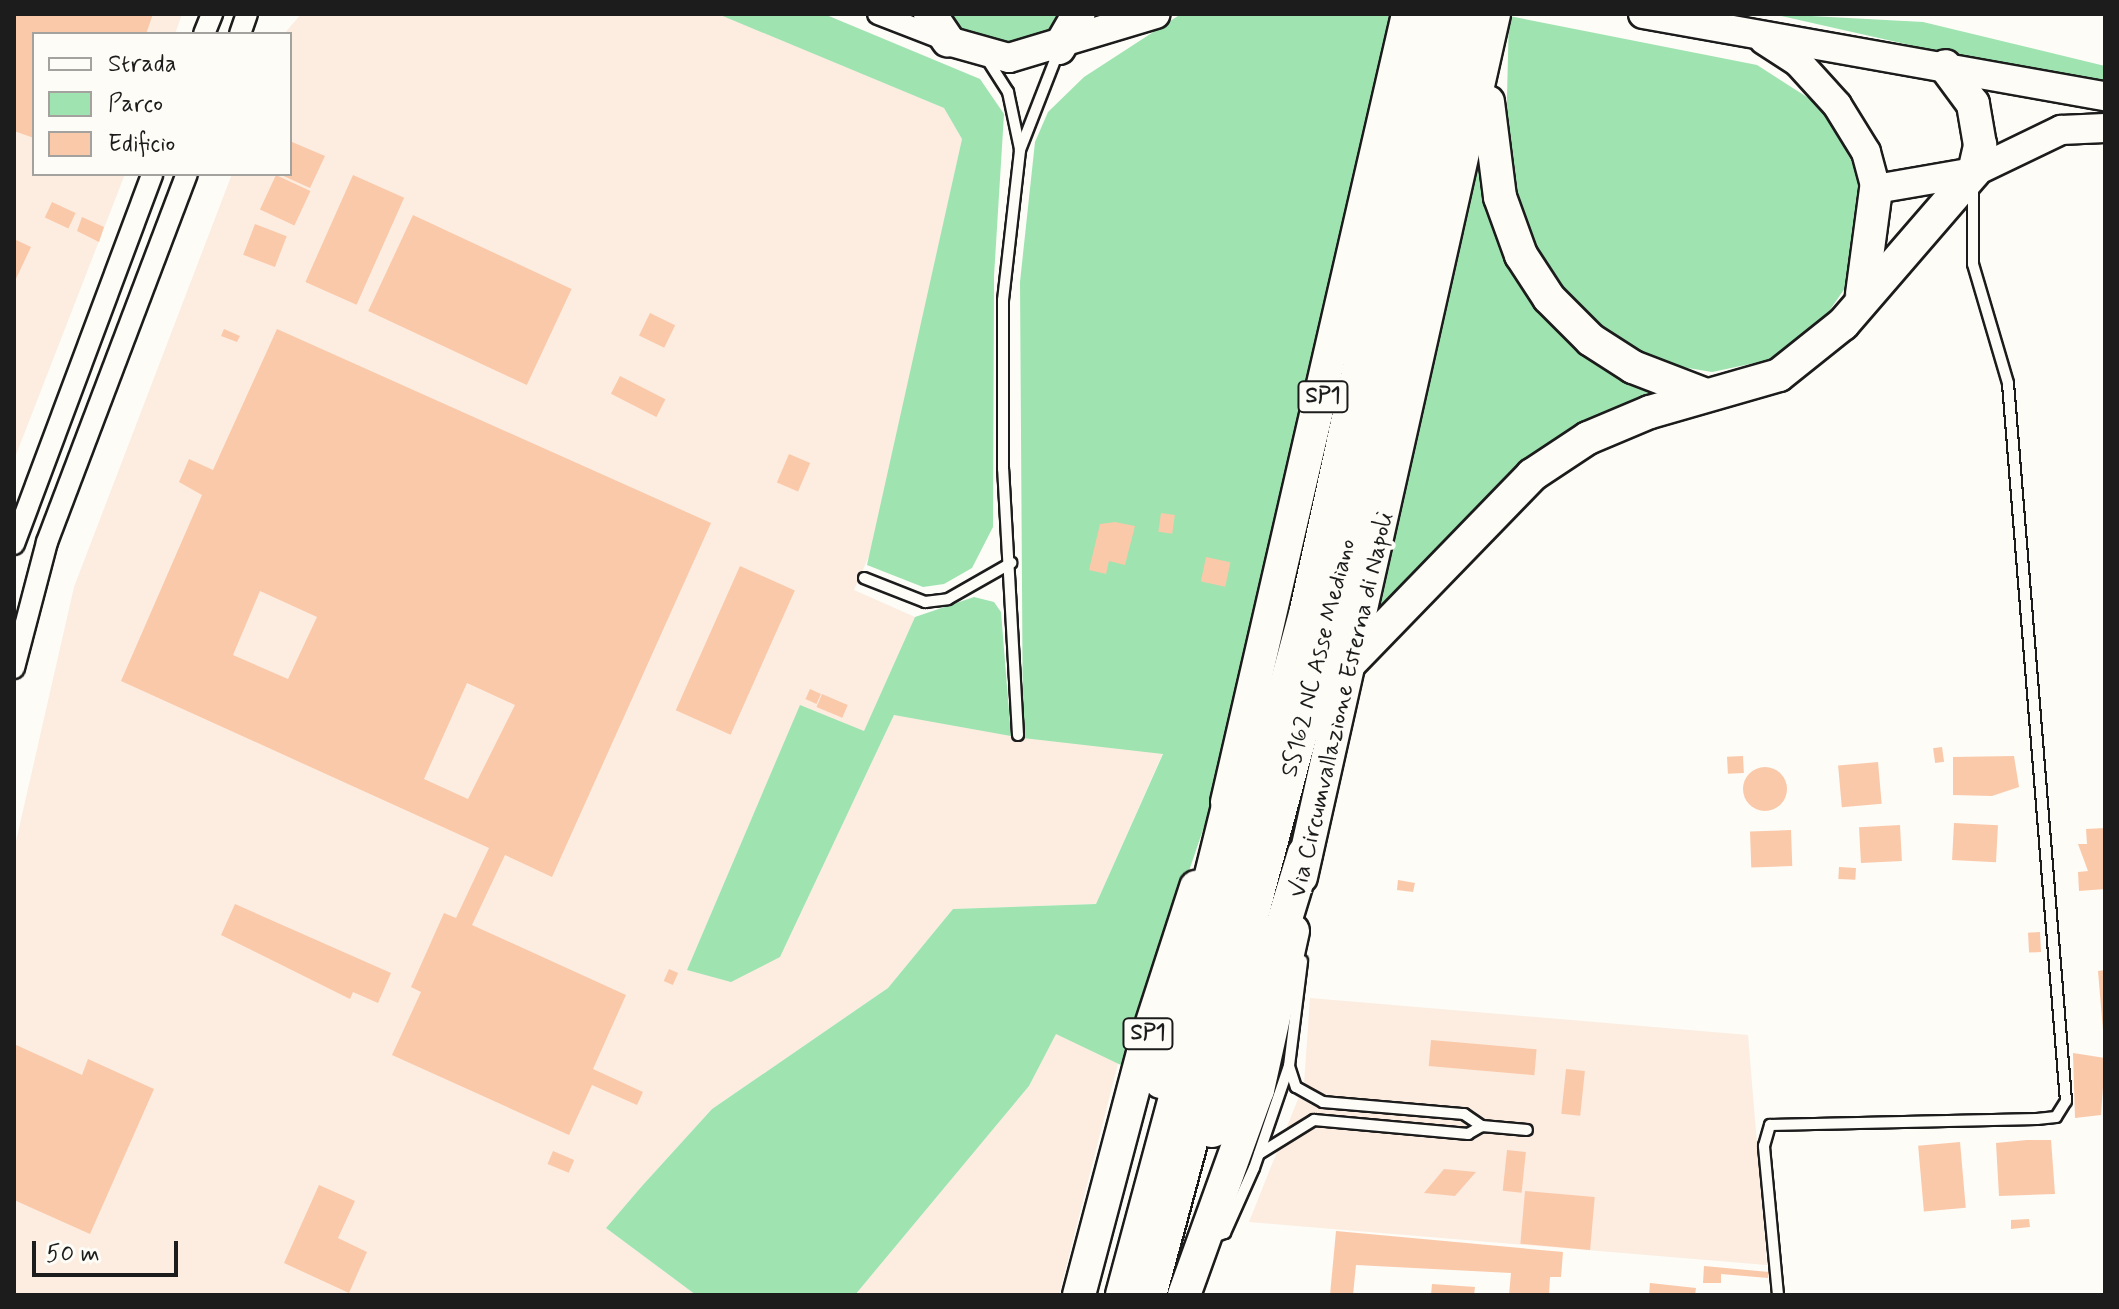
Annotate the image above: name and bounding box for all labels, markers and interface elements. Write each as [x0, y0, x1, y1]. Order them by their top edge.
legend [32, 32, 292, 176]
text: Strada [108, 49, 177, 80]
text: Parco [108, 89, 163, 120]
text: Edificio [108, 129, 175, 160]
road number: SP1 [1297, 379, 1349, 415]
street label: Via Circumvallazione Esterna di Napoli [1284, 511, 1400, 899]
street label: SS162 NC Asse Mediano [1274, 531, 1364, 785]
road number: SP1 [1122, 1016, 1174, 1052]
scale bar [36, 1225, 182, 1275]
text: 50 m [46, 1239, 100, 1270]

